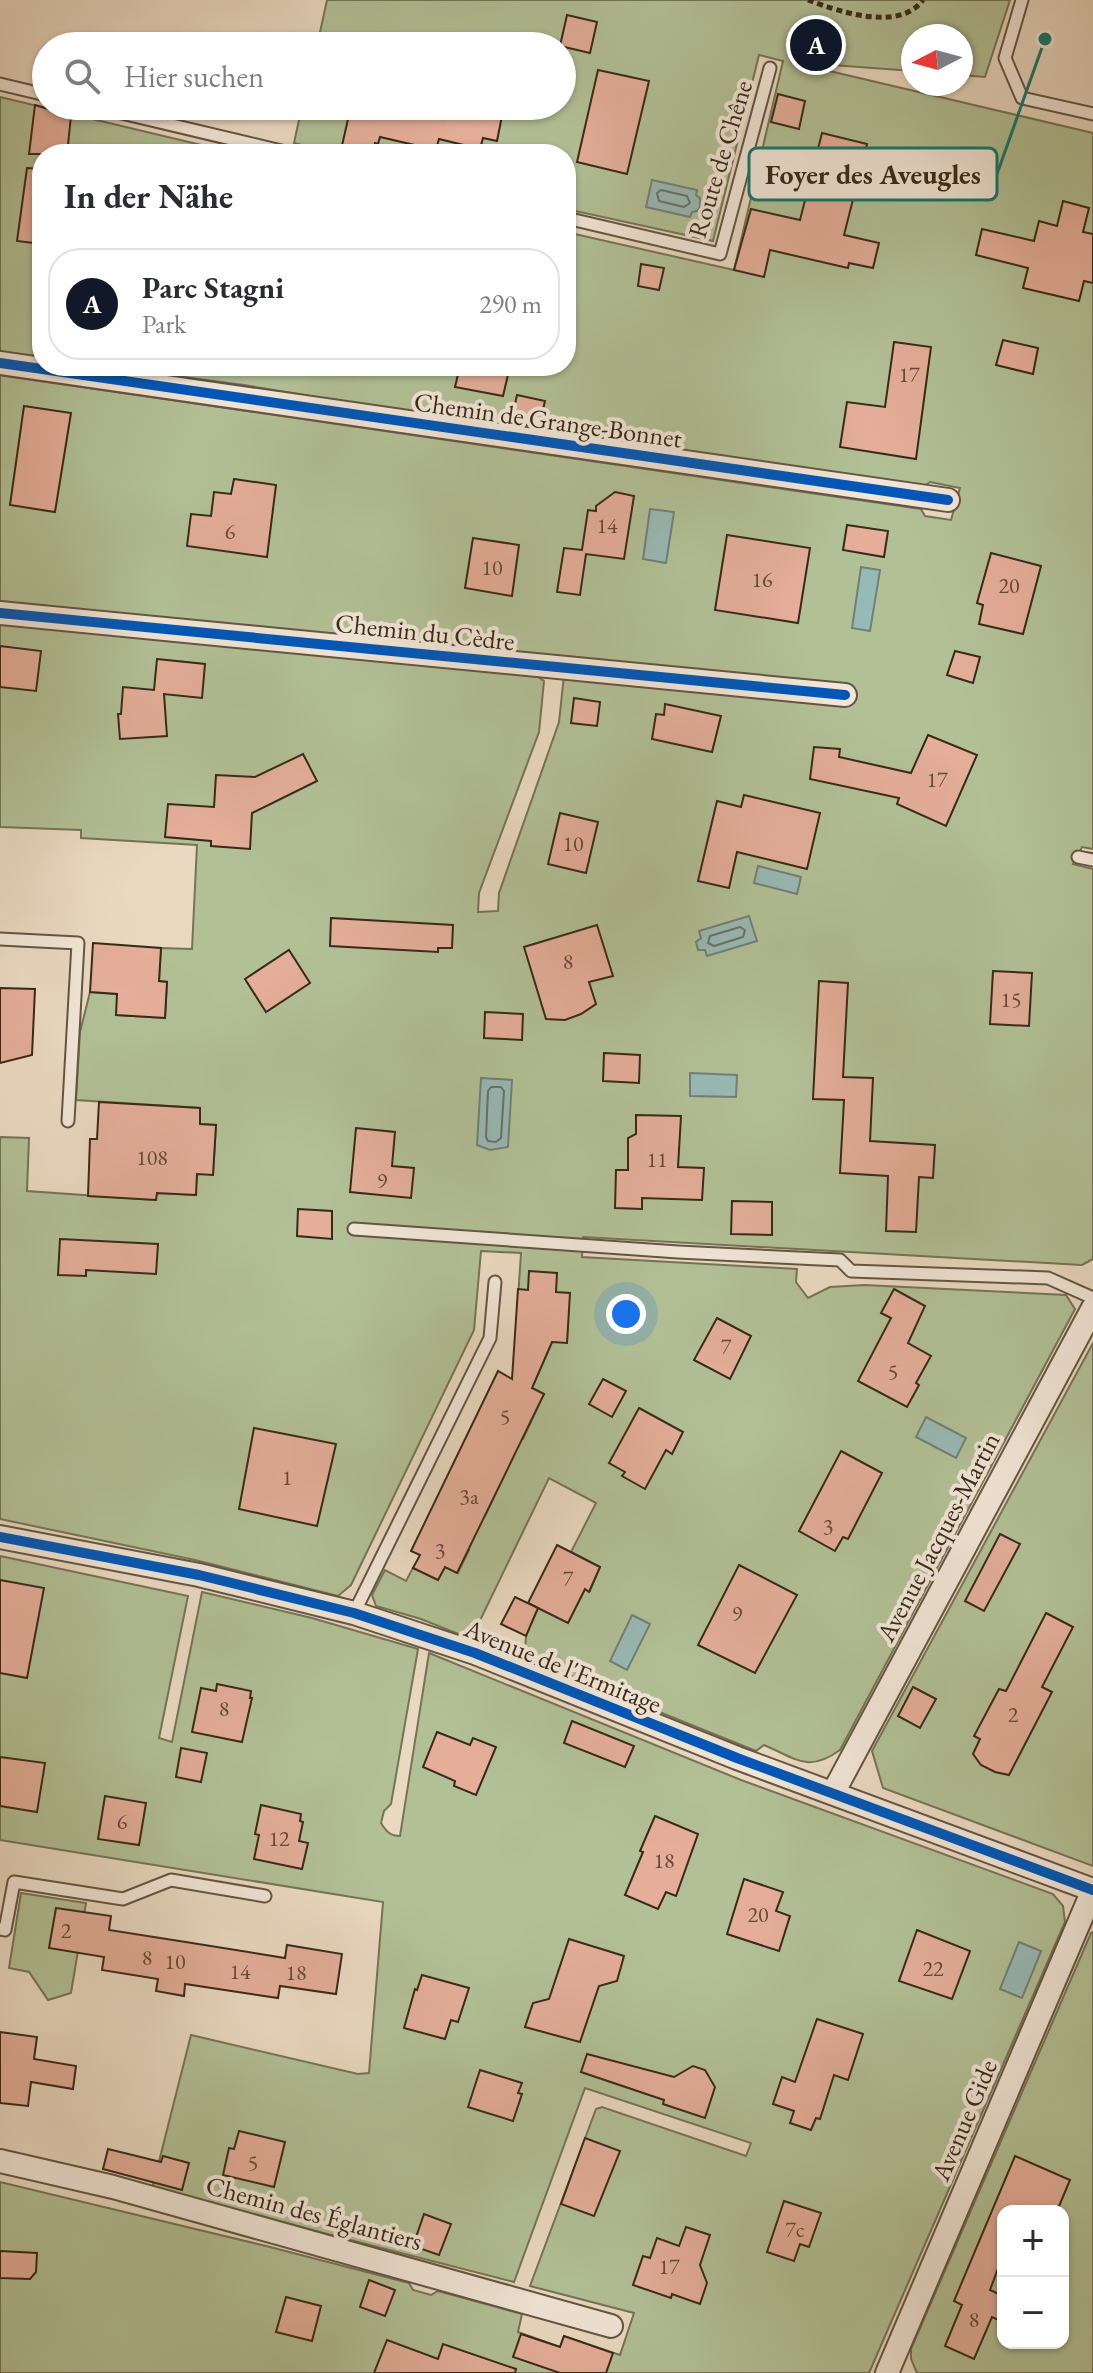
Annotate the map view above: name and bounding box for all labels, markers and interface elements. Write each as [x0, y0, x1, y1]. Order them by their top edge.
pin: A [790, 15, 842, 75]
north arrow [901, 24, 973, 96]
search box [32, 32, 576, 120]
icon: search [60, 54, 104, 98]
text: Hier suchen [124, 57, 264, 96]
street label: Route de Chêne [680, 76, 760, 242]
callout: Foyer des Aveugles [749, 148, 997, 200]
text: Foyer des Aveugles [765, 156, 981, 192]
text: In der Nähe [64, 174, 233, 218]
text: Parc Stagni [142, 268, 284, 307]
text: A [83, 287, 101, 321]
text: 290 m [479, 287, 542, 321]
text: Park [142, 307, 186, 341]
house number: 17 [898, 360, 920, 389]
street label: Chemin de Grange-Bonnet [412, 384, 684, 456]
house number: 14 [596, 511, 618, 540]
house number: 6 [225, 517, 236, 546]
house number: 10 [481, 553, 503, 582]
house number: 16 [751, 565, 773, 594]
house number: 20 [998, 571, 1020, 600]
street label: Chemin du Cèdre [334, 606, 516, 658]
house number: 17 [926, 765, 948, 794]
house number: 10 [562, 829, 584, 858]
house number: 8 [563, 947, 573, 976]
house number: 15 [1000, 985, 1022, 1014]
house number: 108 [136, 1143, 168, 1172]
house number: 11 [646, 1145, 668, 1174]
house number: 9 [377, 1166, 388, 1195]
your location [606, 1294, 646, 1334]
house number: 7 [721, 1332, 732, 1361]
house number: 5 [888, 1357, 898, 1386]
house number: 5 [500, 1402, 510, 1431]
street label: Avenue Jacques-Martin [868, 1426, 1008, 1648]
house number: 1 [282, 1463, 292, 1492]
house number: 3a [459, 1482, 479, 1511]
house number: 3 [823, 1512, 833, 1541]
house number: 3 [435, 1536, 445, 1565]
house number: 7 [563, 1564, 574, 1593]
house number: 9 [732, 1599, 743, 1628]
street label: Avenue de l'Ermitage [458, 1611, 667, 1721]
house number: 8 [219, 1694, 229, 1723]
house number: 2 [1008, 1700, 1019, 1729]
house number: 6 [117, 1807, 128, 1836]
house number: 12 [268, 1824, 290, 1853]
house number: 18 [653, 1846, 675, 1875]
house number: 20 [747, 1900, 769, 1929]
house number: 2 [61, 1916, 72, 1945]
house number: 8 [142, 1943, 152, 1972]
house number: 10 [164, 1947, 186, 1976]
house number: 22 [922, 1954, 944, 1983]
house number: 14 [229, 1957, 251, 1986]
house number: 18 [285, 1958, 307, 1987]
street label: Avenue Gide [923, 2054, 1005, 2187]
house number: 5 [248, 2148, 258, 2177]
street label: Chemin des Églantiers [202, 2168, 426, 2258]
map controls [997, 2205, 1069, 2349]
button: + [997, 2205, 1069, 2277]
house number: 7c [785, 2215, 805, 2244]
house number: 17 [658, 2252, 680, 2281]
button: − [997, 2277, 1069, 2349]
house number: 8 [969, 2305, 979, 2334]

